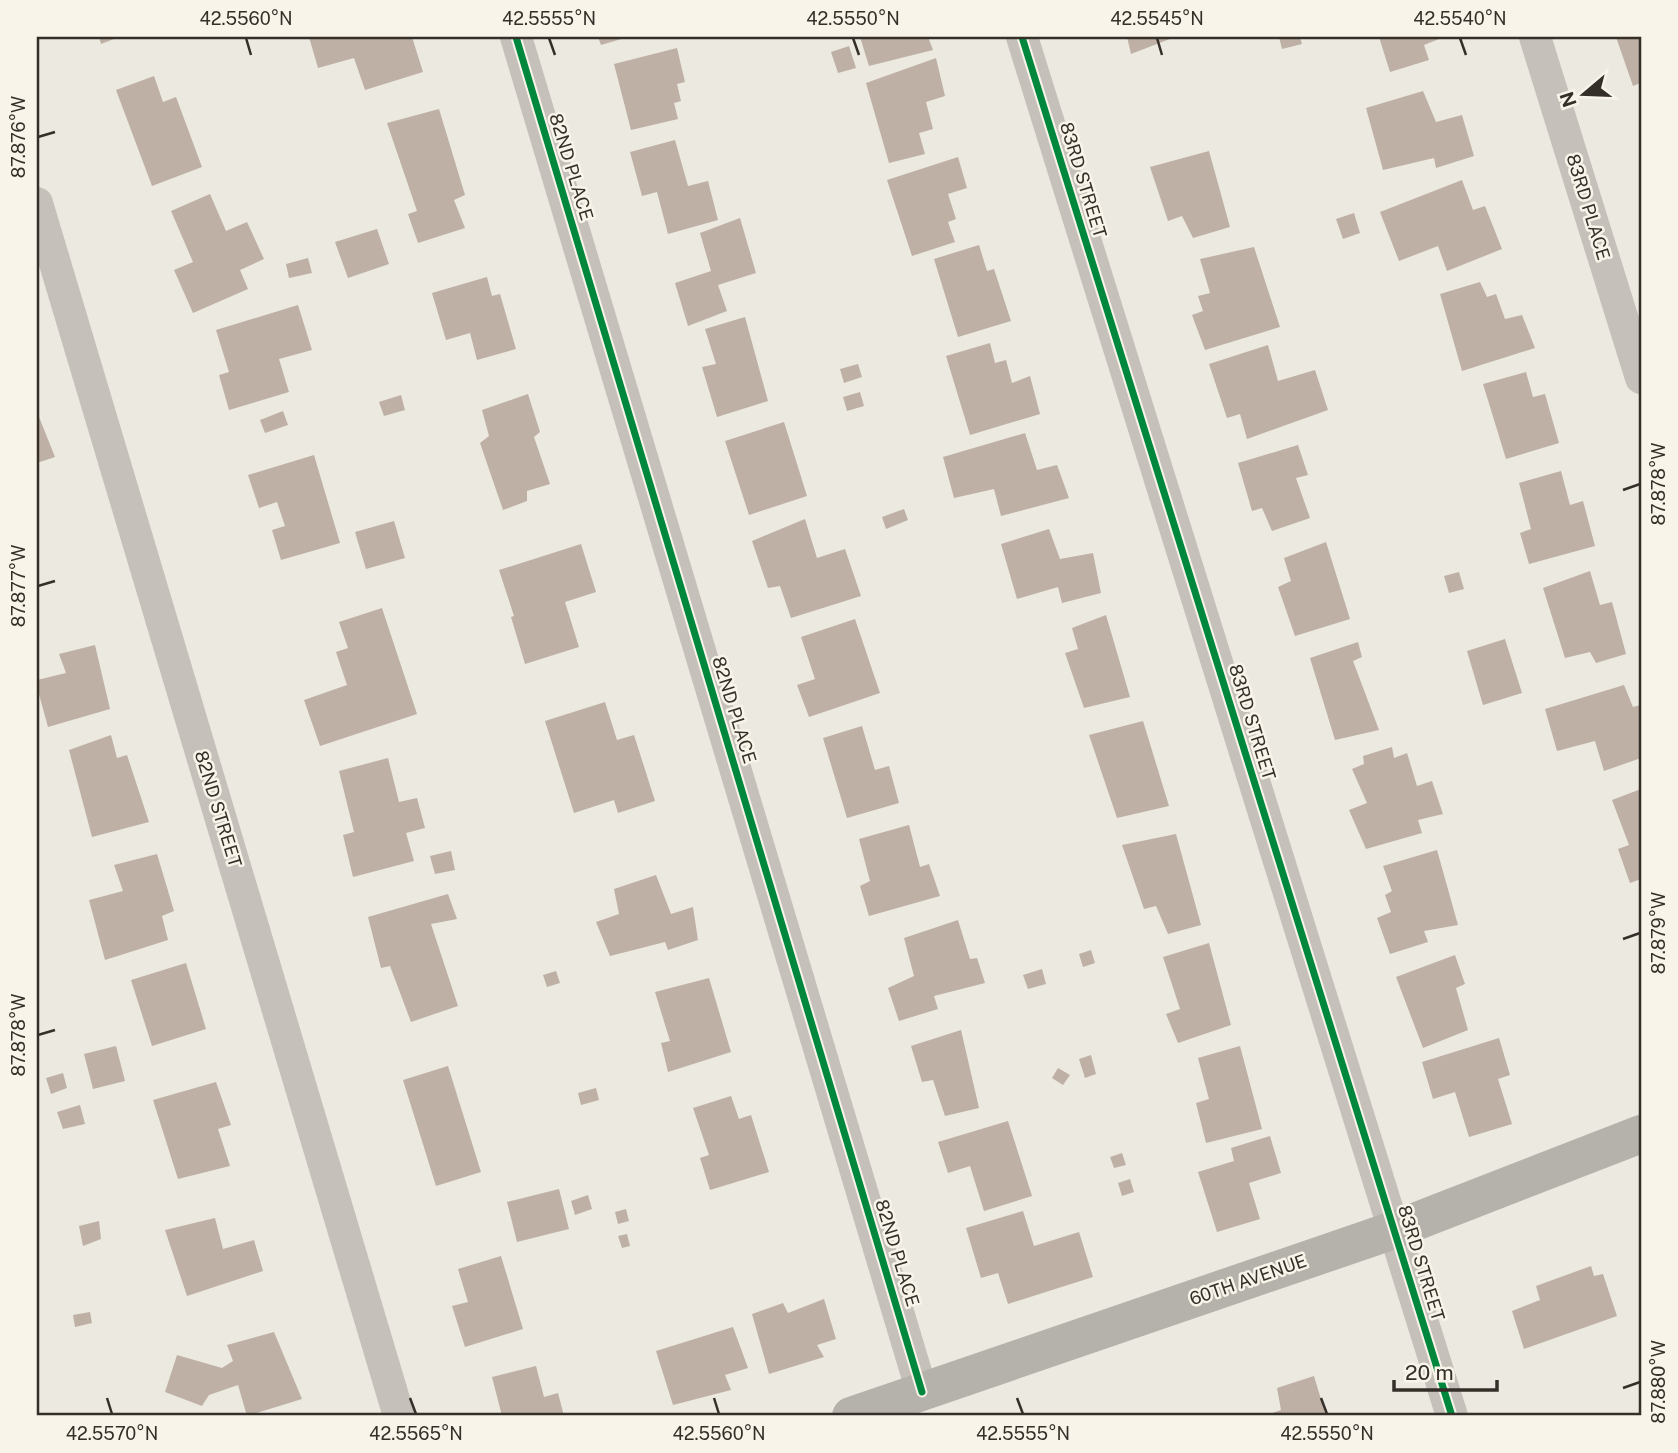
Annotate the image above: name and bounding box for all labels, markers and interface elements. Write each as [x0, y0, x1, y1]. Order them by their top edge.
text: 42.5560°N [199, 8, 293, 29]
text: 42.5555°N [502, 8, 596, 29]
text: 42.5550°N [806, 8, 900, 29]
text: 42.5545°N [1110, 8, 1204, 29]
text: 42.5540°N [1413, 8, 1507, 29]
north arrow [1548, 60, 1618, 130]
text: N [1555, 89, 1581, 110]
text: 87.876°W [8, 96, 29, 178]
street label: 82ND PLACE [545, 111, 598, 223]
street label: 83RD STREET [1056, 119, 1111, 241]
street label: 83RD PLACE [1562, 151, 1615, 262]
text: 87.878°W [1648, 443, 1669, 525]
text: 87.877°W [8, 545, 29, 627]
street label: 82ND PLACE [708, 654, 761, 766]
street label: 83RD STREET [1225, 661, 1280, 783]
street label: 82ND STREET [191, 748, 246, 870]
text: 87.879°W [1648, 892, 1669, 974]
text: 87.878°W [8, 994, 29, 1076]
street label: 82ND PLACE [871, 1197, 924, 1309]
street label: 83RD STREET [1394, 1202, 1449, 1324]
street label: 60TH AVENUE [1187, 1250, 1309, 1309]
text: 87.880°W [1648, 1340, 1669, 1424]
scale bar [1394, 1348, 1498, 1392]
text: 20 m [1405, 1360, 1454, 1385]
text: 42.5570°N [66, 1423, 158, 1444]
text: 42.5565°N [369, 1423, 463, 1444]
text: 42.5560°N [672, 1423, 766, 1444]
text: 42.5555°N [976, 1423, 1070, 1444]
text: 42.5550°N [1280, 1423, 1374, 1444]

